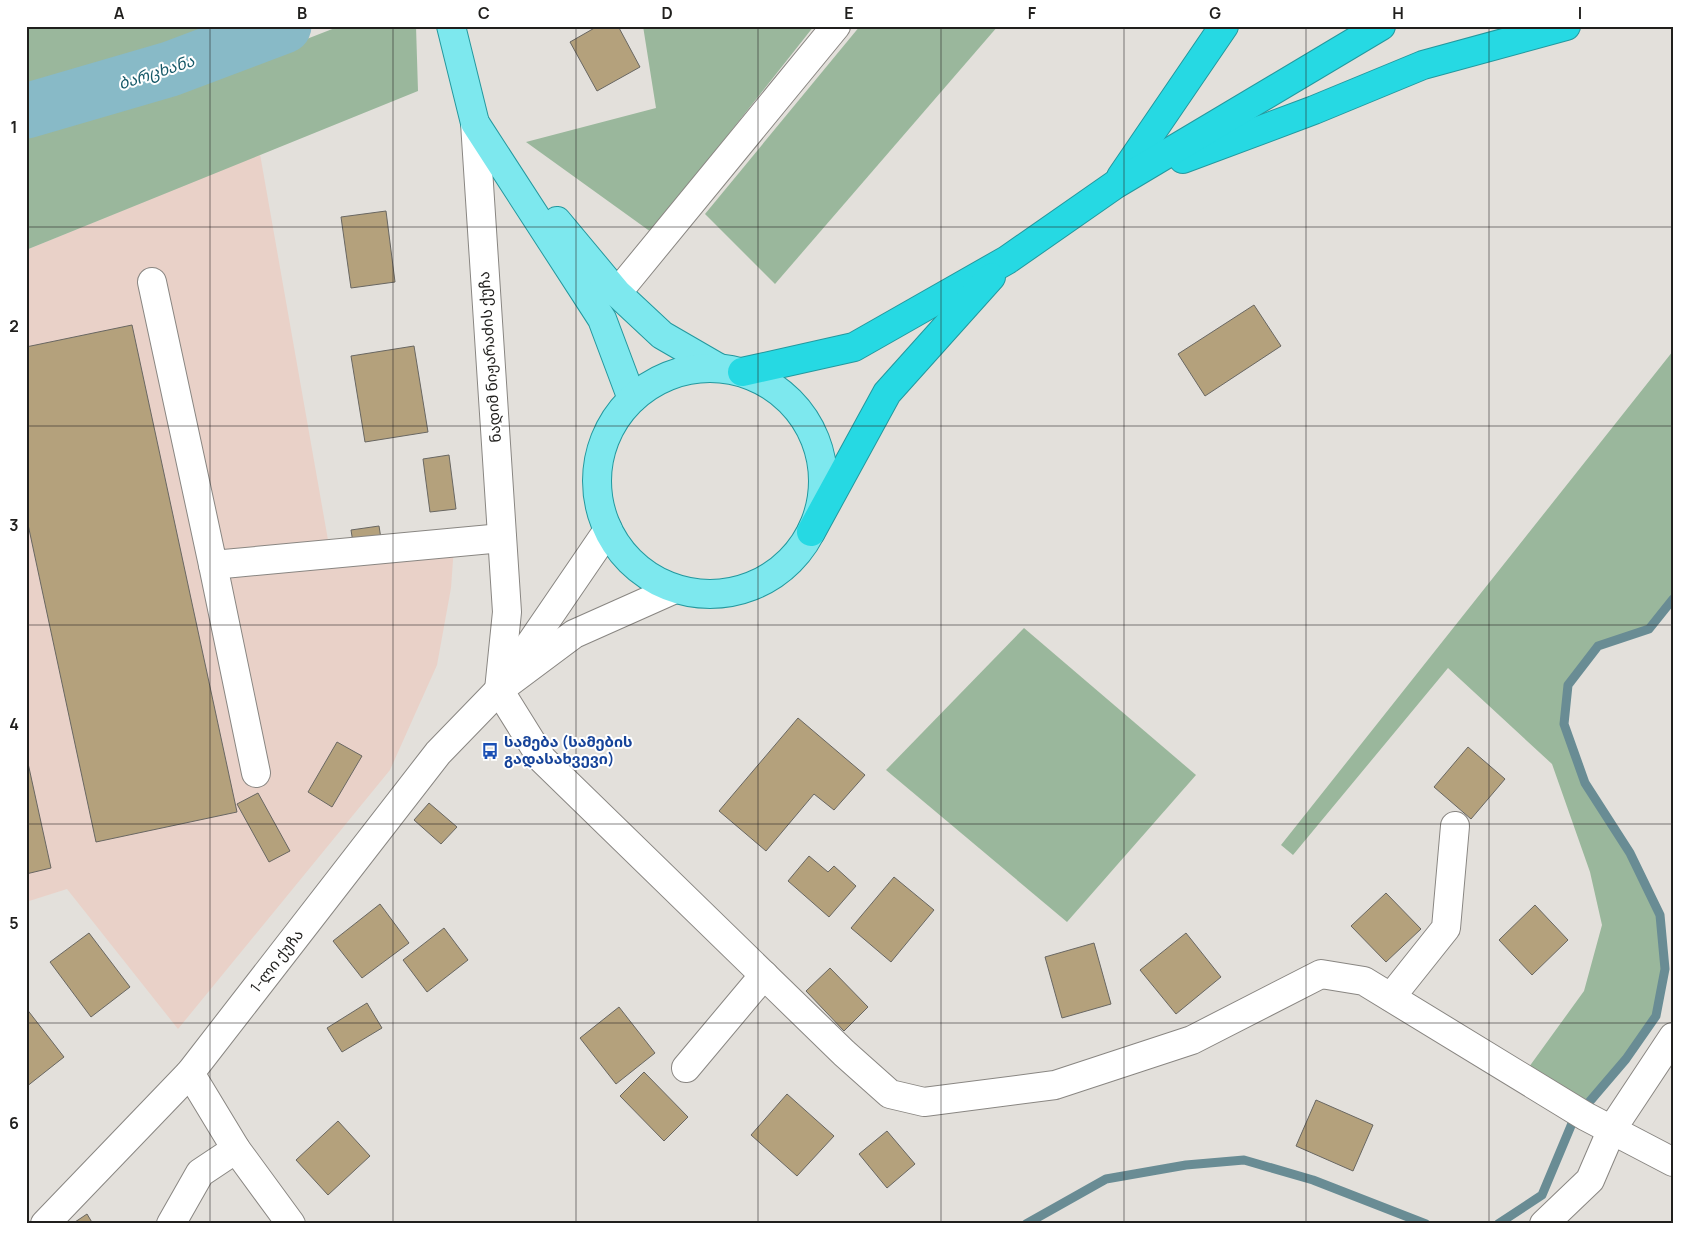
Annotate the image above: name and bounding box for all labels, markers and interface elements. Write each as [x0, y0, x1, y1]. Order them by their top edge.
text: A [114, 2, 125, 24]
text: B [297, 2, 307, 24]
text: C [478, 2, 490, 24]
text: D [661, 2, 673, 24]
text: E [844, 2, 854, 24]
text: F [1028, 2, 1037, 24]
text: G [1209, 2, 1221, 24]
text: H [1392, 2, 1404, 24]
text: I [1578, 2, 1582, 24]
water label: ბარცხანა [115, 49, 197, 95]
text: 1 [10, 116, 18, 138]
street label: ნადიმ ნიჟარაძის ქუჩა [473, 271, 506, 443]
text: 2 [9, 315, 19, 337]
text: 3 [9, 514, 19, 536]
text: 4 [9, 713, 19, 735]
place label: სამება (სამების გადასახვევი) [504, 731, 632, 769]
bus stop icon: სამება (სამების გადასახვევი) [480, 741, 500, 761]
text: 5 [9, 912, 19, 934]
street label: 1-ლი ქუჩა [245, 925, 308, 997]
text: 6 [9, 1112, 19, 1134]

